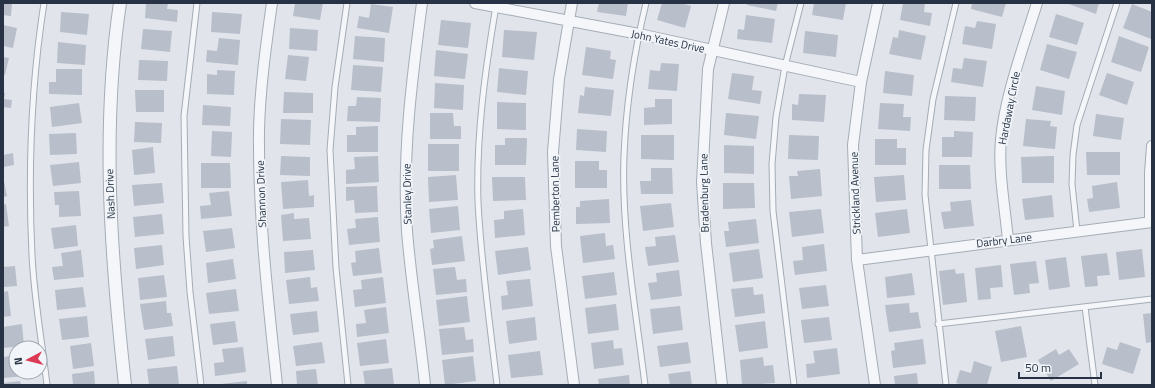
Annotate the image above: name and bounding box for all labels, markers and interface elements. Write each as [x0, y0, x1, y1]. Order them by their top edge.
street label: John Yates Drive [630, 25, 707, 57]
street label: Hardaway Circle [994, 70, 1024, 146]
street label: Strickland Avenue [846, 151, 864, 235]
street label: Bradenburg Lane [695, 153, 713, 233]
street label: Pemberton Lane [546, 155, 564, 232]
street label: Shannon Drive [252, 160, 270, 228]
street label: Stanley Drive [398, 163, 416, 225]
street label: Nash Drive [101, 168, 119, 219]
street label: Darbry Lane [975, 229, 1033, 251]
north arrow [8, 340, 48, 380]
scale bar [1019, 354, 1101, 380]
text: N [10, 356, 26, 366]
text: 50 m [1025, 358, 1051, 377]

